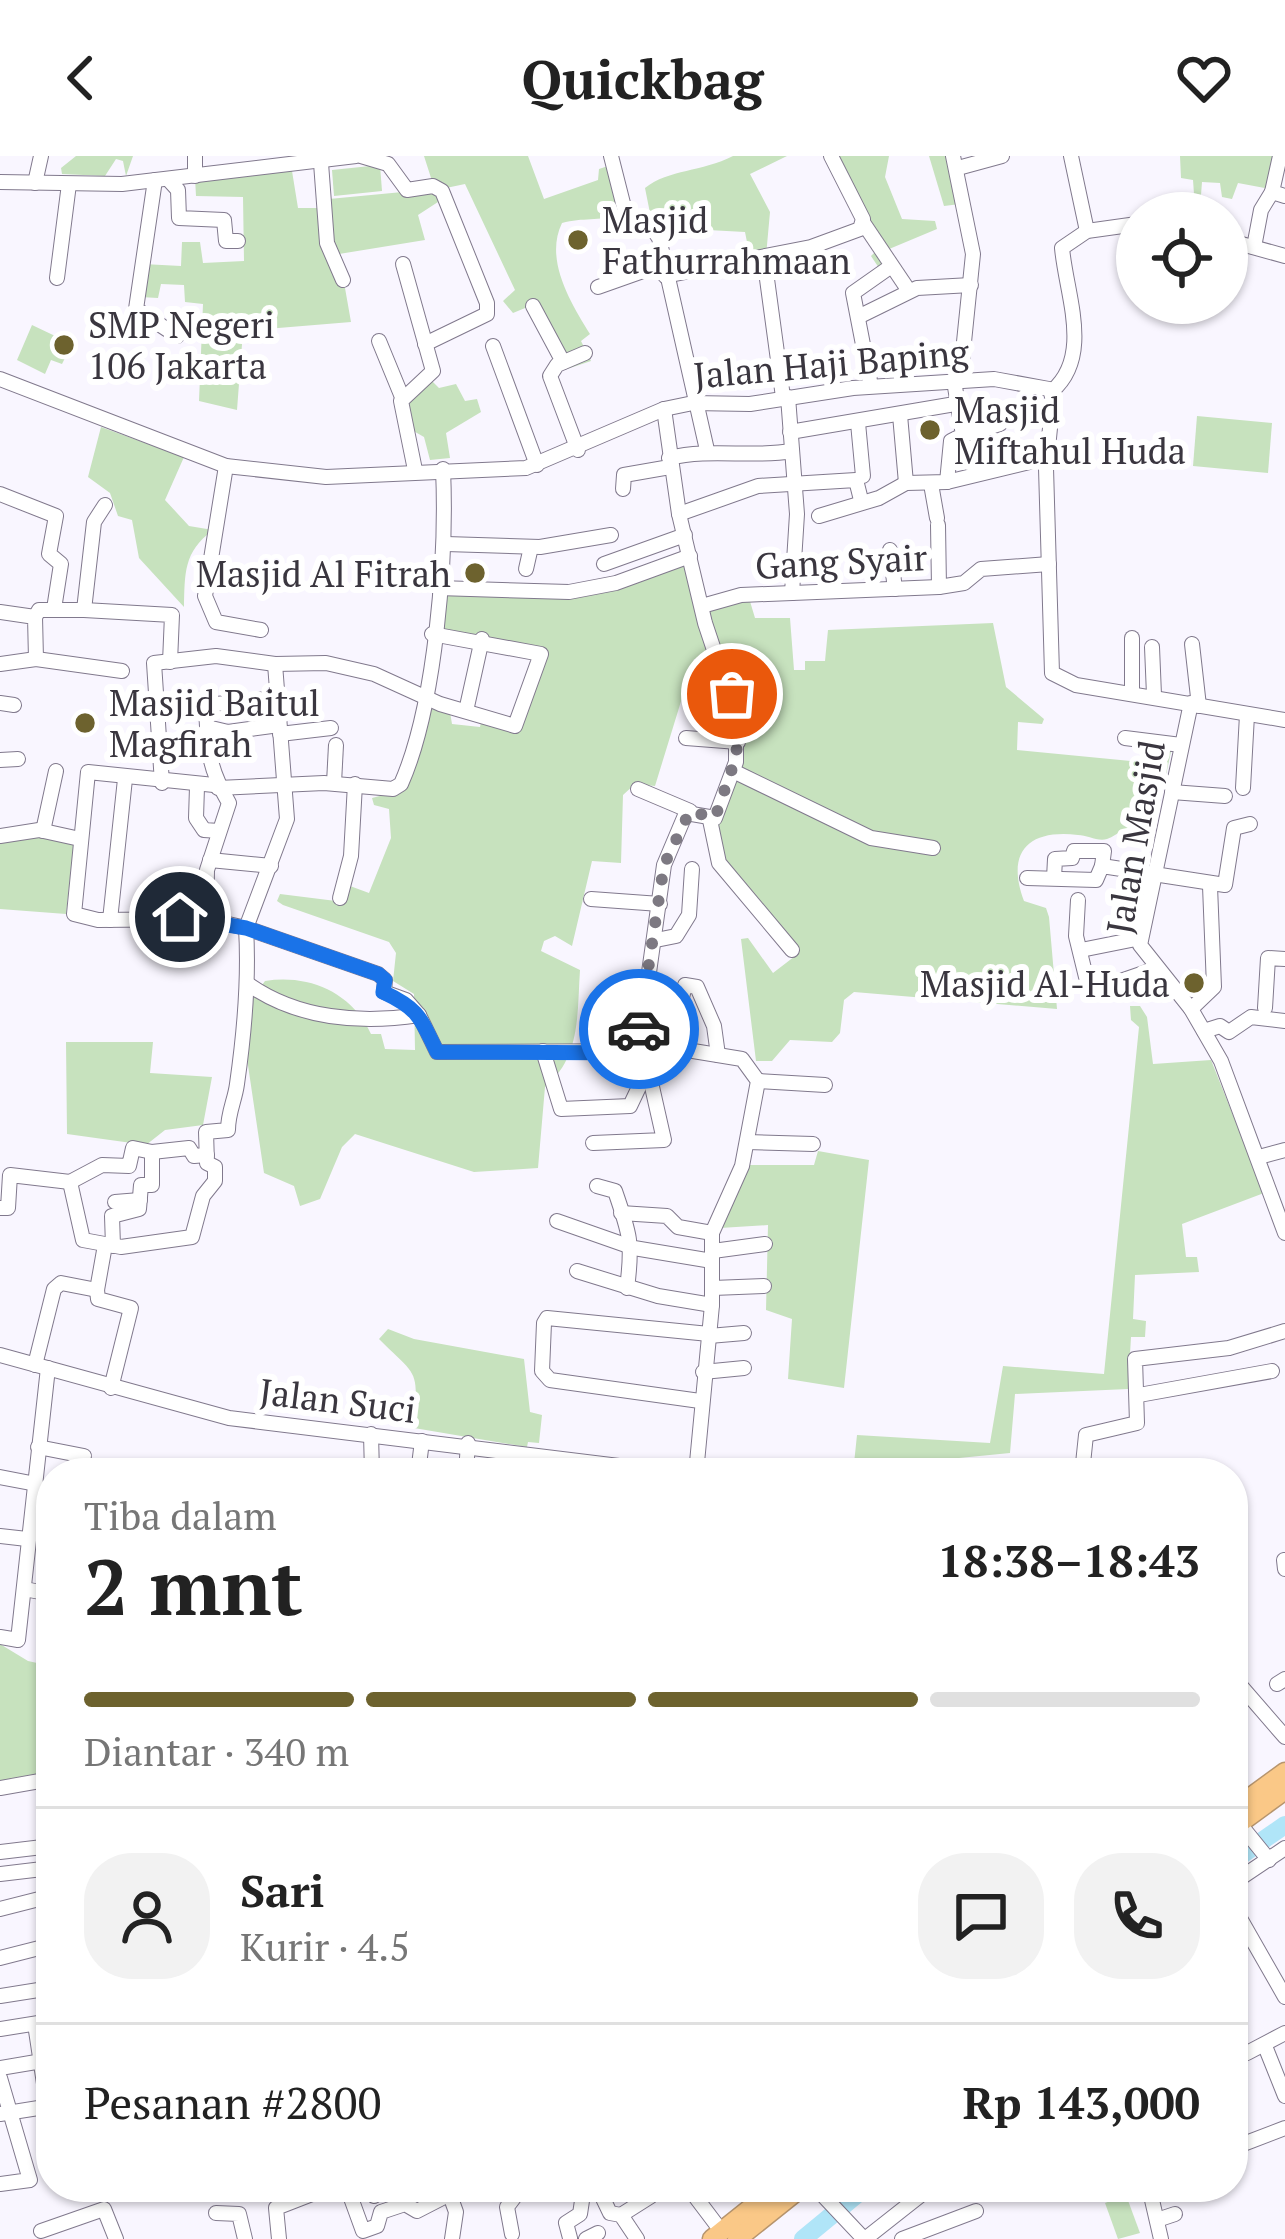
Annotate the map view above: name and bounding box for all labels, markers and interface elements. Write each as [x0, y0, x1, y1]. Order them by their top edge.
text: Quickbag [521, 43, 764, 114]
icon: back [48, 45, 114, 111]
icon: heart [1171, 45, 1237, 111]
map controls [1116, 192, 1248, 324]
button: locate [1116, 192, 1248, 324]
place label: Masjid Fathurrahmaan [602, 196, 851, 284]
marker: Masjid Fathurrahmaan [565, 227, 591, 253]
place label: SMP Negeri 106 Jakarta [88, 301, 275, 389]
street label: Jalan Haji Baping [692, 327, 971, 398]
marker: SMP Negeri 106 Jakarta [51, 332, 77, 358]
place label: Masjid Miftahul Huda [954, 386, 1186, 474]
marker: Masjid Miftahul Huda [917, 417, 943, 443]
street label: Gang Syair [754, 533, 928, 589]
place label: Masjid Al Fitrah [196, 550, 451, 597]
marker: Masjid Al Fitrah [462, 560, 488, 586]
pin [681, 643, 783, 745]
icon: bag [699, 661, 765, 727]
place label: Masjid Baitul Magfirah [109, 679, 320, 767]
marker: Masjid Baitul Magfirah [72, 710, 98, 736]
street label: Jalan Masjid [1095, 737, 1175, 937]
pin [129, 866, 231, 968]
icon: home [147, 884, 213, 950]
place label: Masjid Al-Huda [920, 960, 1170, 1007]
courier [579, 969, 699, 1089]
marker: Masjid Al-Huda [1181, 970, 1207, 996]
icon: car [606, 996, 672, 1062]
street label: Jalan Suci [257, 1367, 419, 1433]
text: Tiba dalam [84, 1489, 277, 1541]
text: 18:38–18:43 [938, 1530, 1200, 1590]
text: 2 mnt [84, 1534, 303, 1637]
text: Diantar · 340 m [84, 1725, 349, 1777]
button: person [84, 1853, 210, 1979]
button: chat [918, 1853, 1044, 1979]
button: phone [1074, 1853, 1200, 1979]
text: Sari [240, 1860, 325, 1920]
text: Kurir · 4.5 [240, 1920, 410, 1972]
text: Pesanan #2800 [84, 2072, 381, 2132]
text: Rp 143,000 [963, 2072, 1200, 2132]

